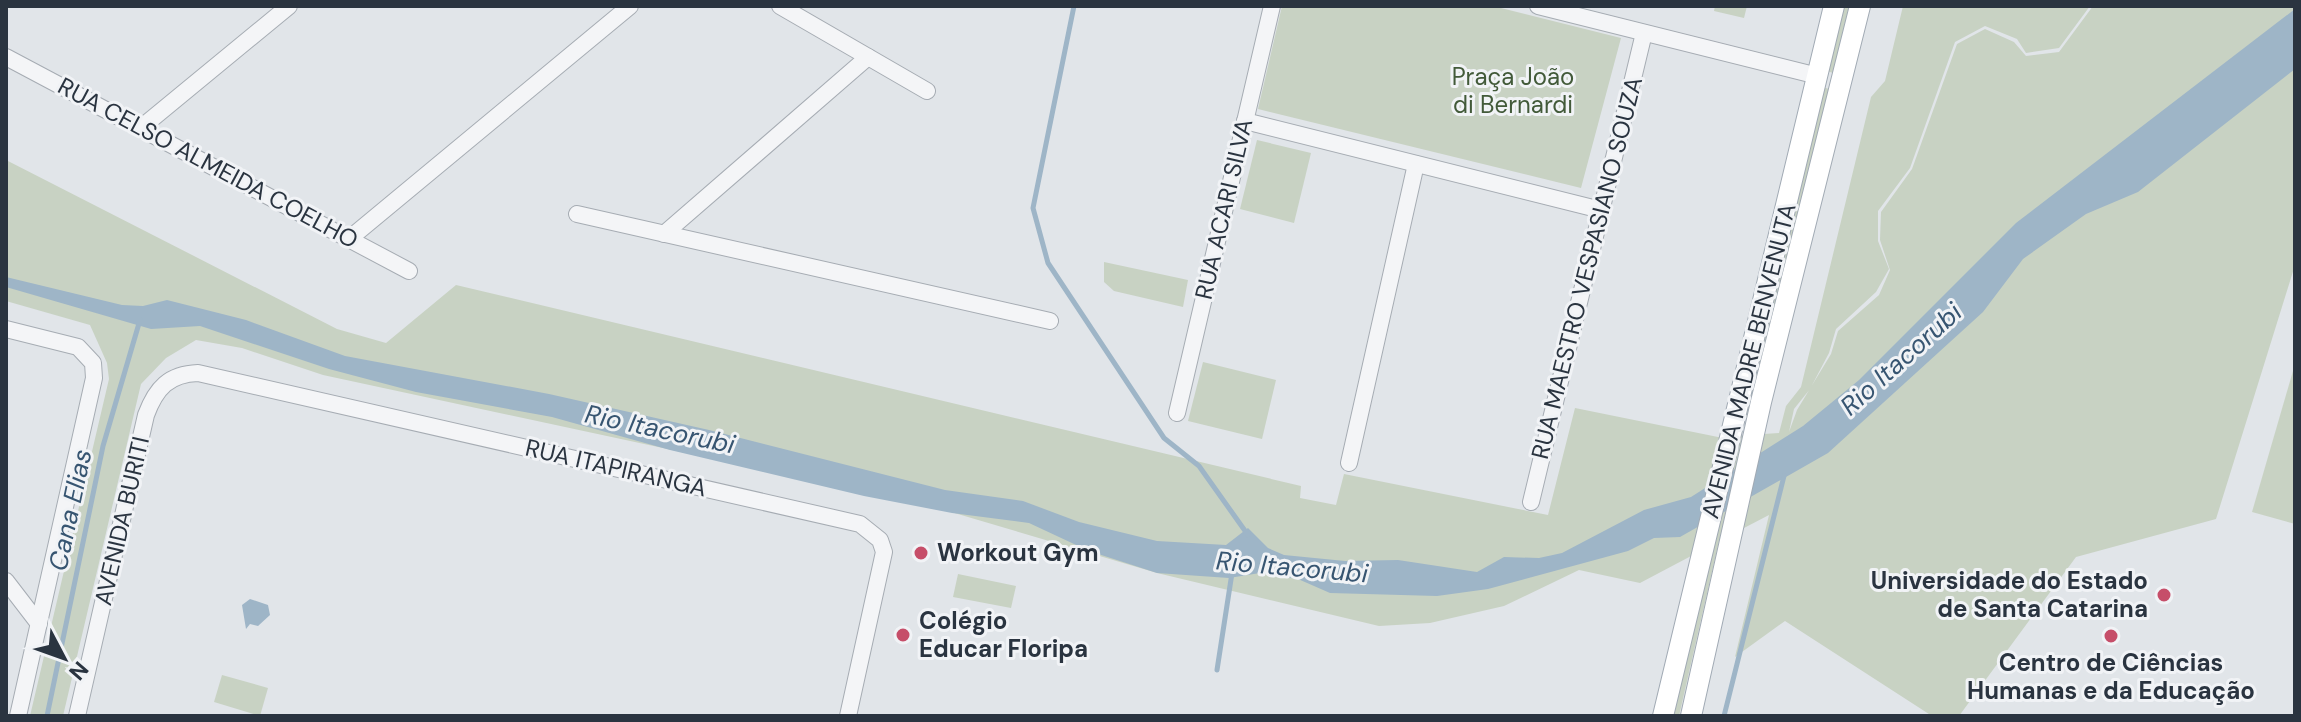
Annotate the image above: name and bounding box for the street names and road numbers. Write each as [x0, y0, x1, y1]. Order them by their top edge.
street label: RUA CELSO ALMEIDA COELHO [53, 70, 364, 255]
street label: RUA MAESTRO VESPASIANO SOUZA [1524, 73, 1649, 462]
street label: RUA ACARI SILVA [1188, 115, 1259, 302]
street label: AVENIDA MADRE BENVENUTA [1694, 200, 1803, 522]
street label: RUA ITAPIRANGA [522, 432, 710, 503]
street label: AVENIDA BURITI [87, 434, 156, 608]

